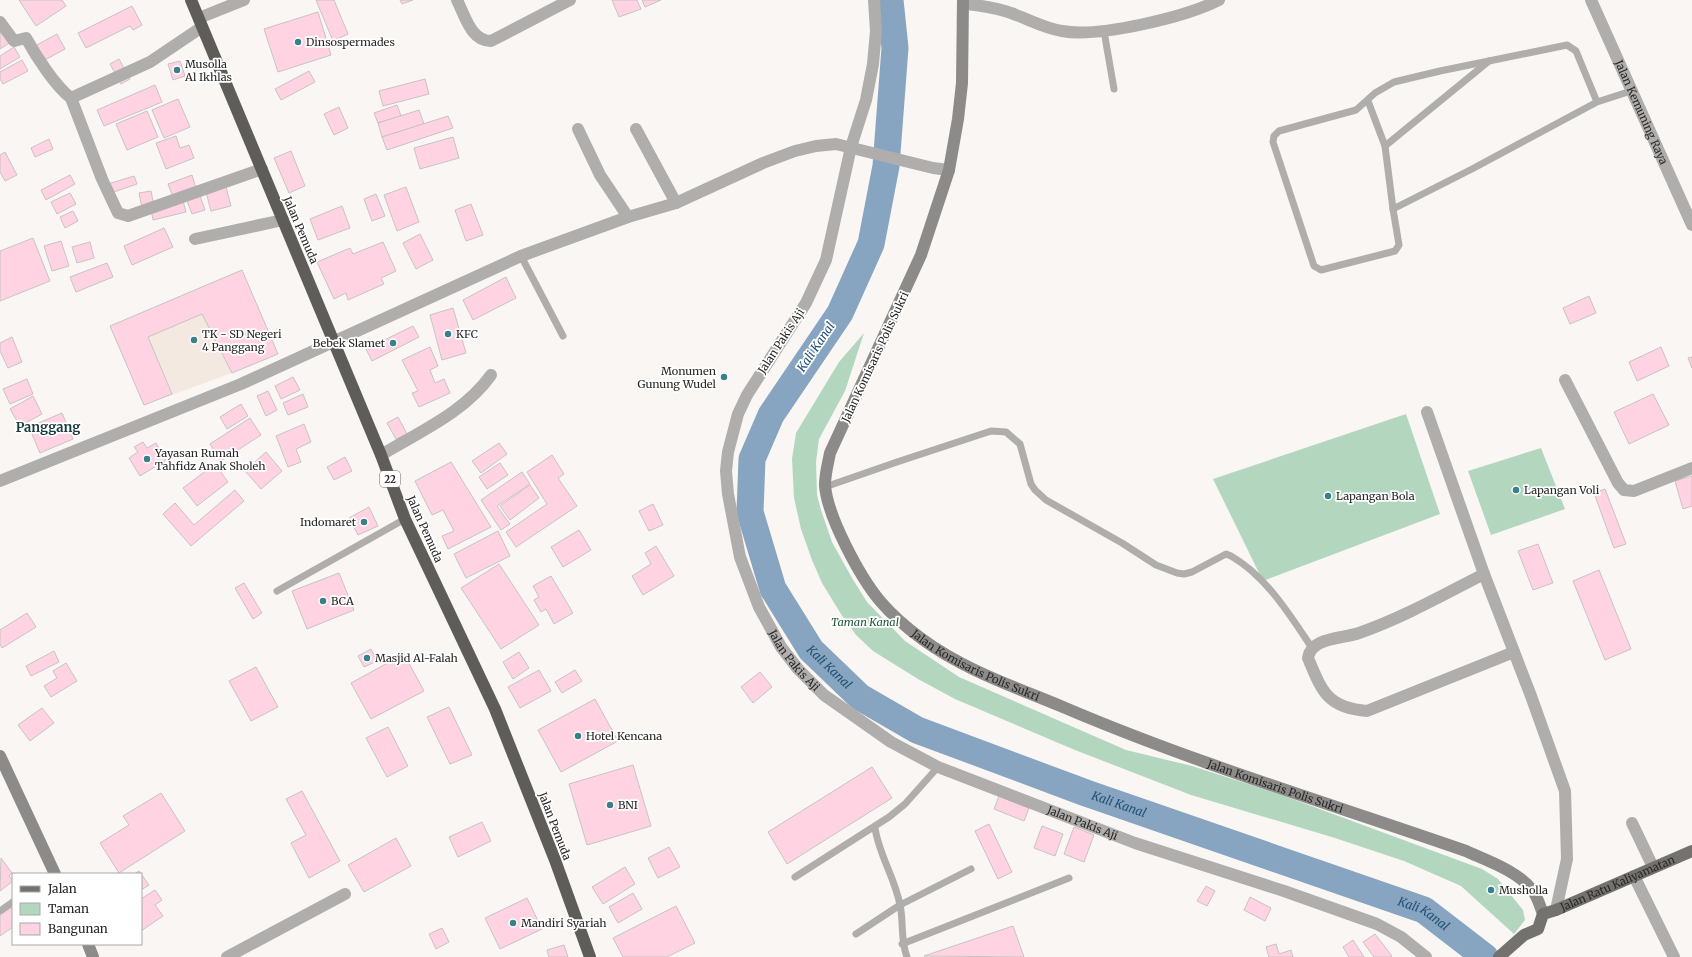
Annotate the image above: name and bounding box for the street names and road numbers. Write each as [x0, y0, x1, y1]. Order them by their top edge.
street label: Jalan Kemuning Raya [1611, 57, 1671, 167]
street label: Jalan Pemuda [280, 193, 321, 266]
street label: Jalan Komisaris Polis Sukri [838, 289, 912, 425]
street label: Jalan Pakis Aji [754, 306, 807, 377]
road number: 22 [380, 471, 400, 487]
street label: Jalan Pemuda [404, 492, 446, 565]
street label: Jalan Pakis Aji [765, 626, 823, 694]
street label: Jalan Komisaris Polis Sukri [908, 626, 1042, 704]
street label: Jalan Komisaris Polis Sukri [1205, 756, 1346, 816]
street label: Jalan Pemuda [535, 789, 574, 862]
street label: Jalan Pakis Aji [1044, 802, 1120, 843]
street label: Jalan Ratu Kaliyamatan [1557, 852, 1678, 915]

